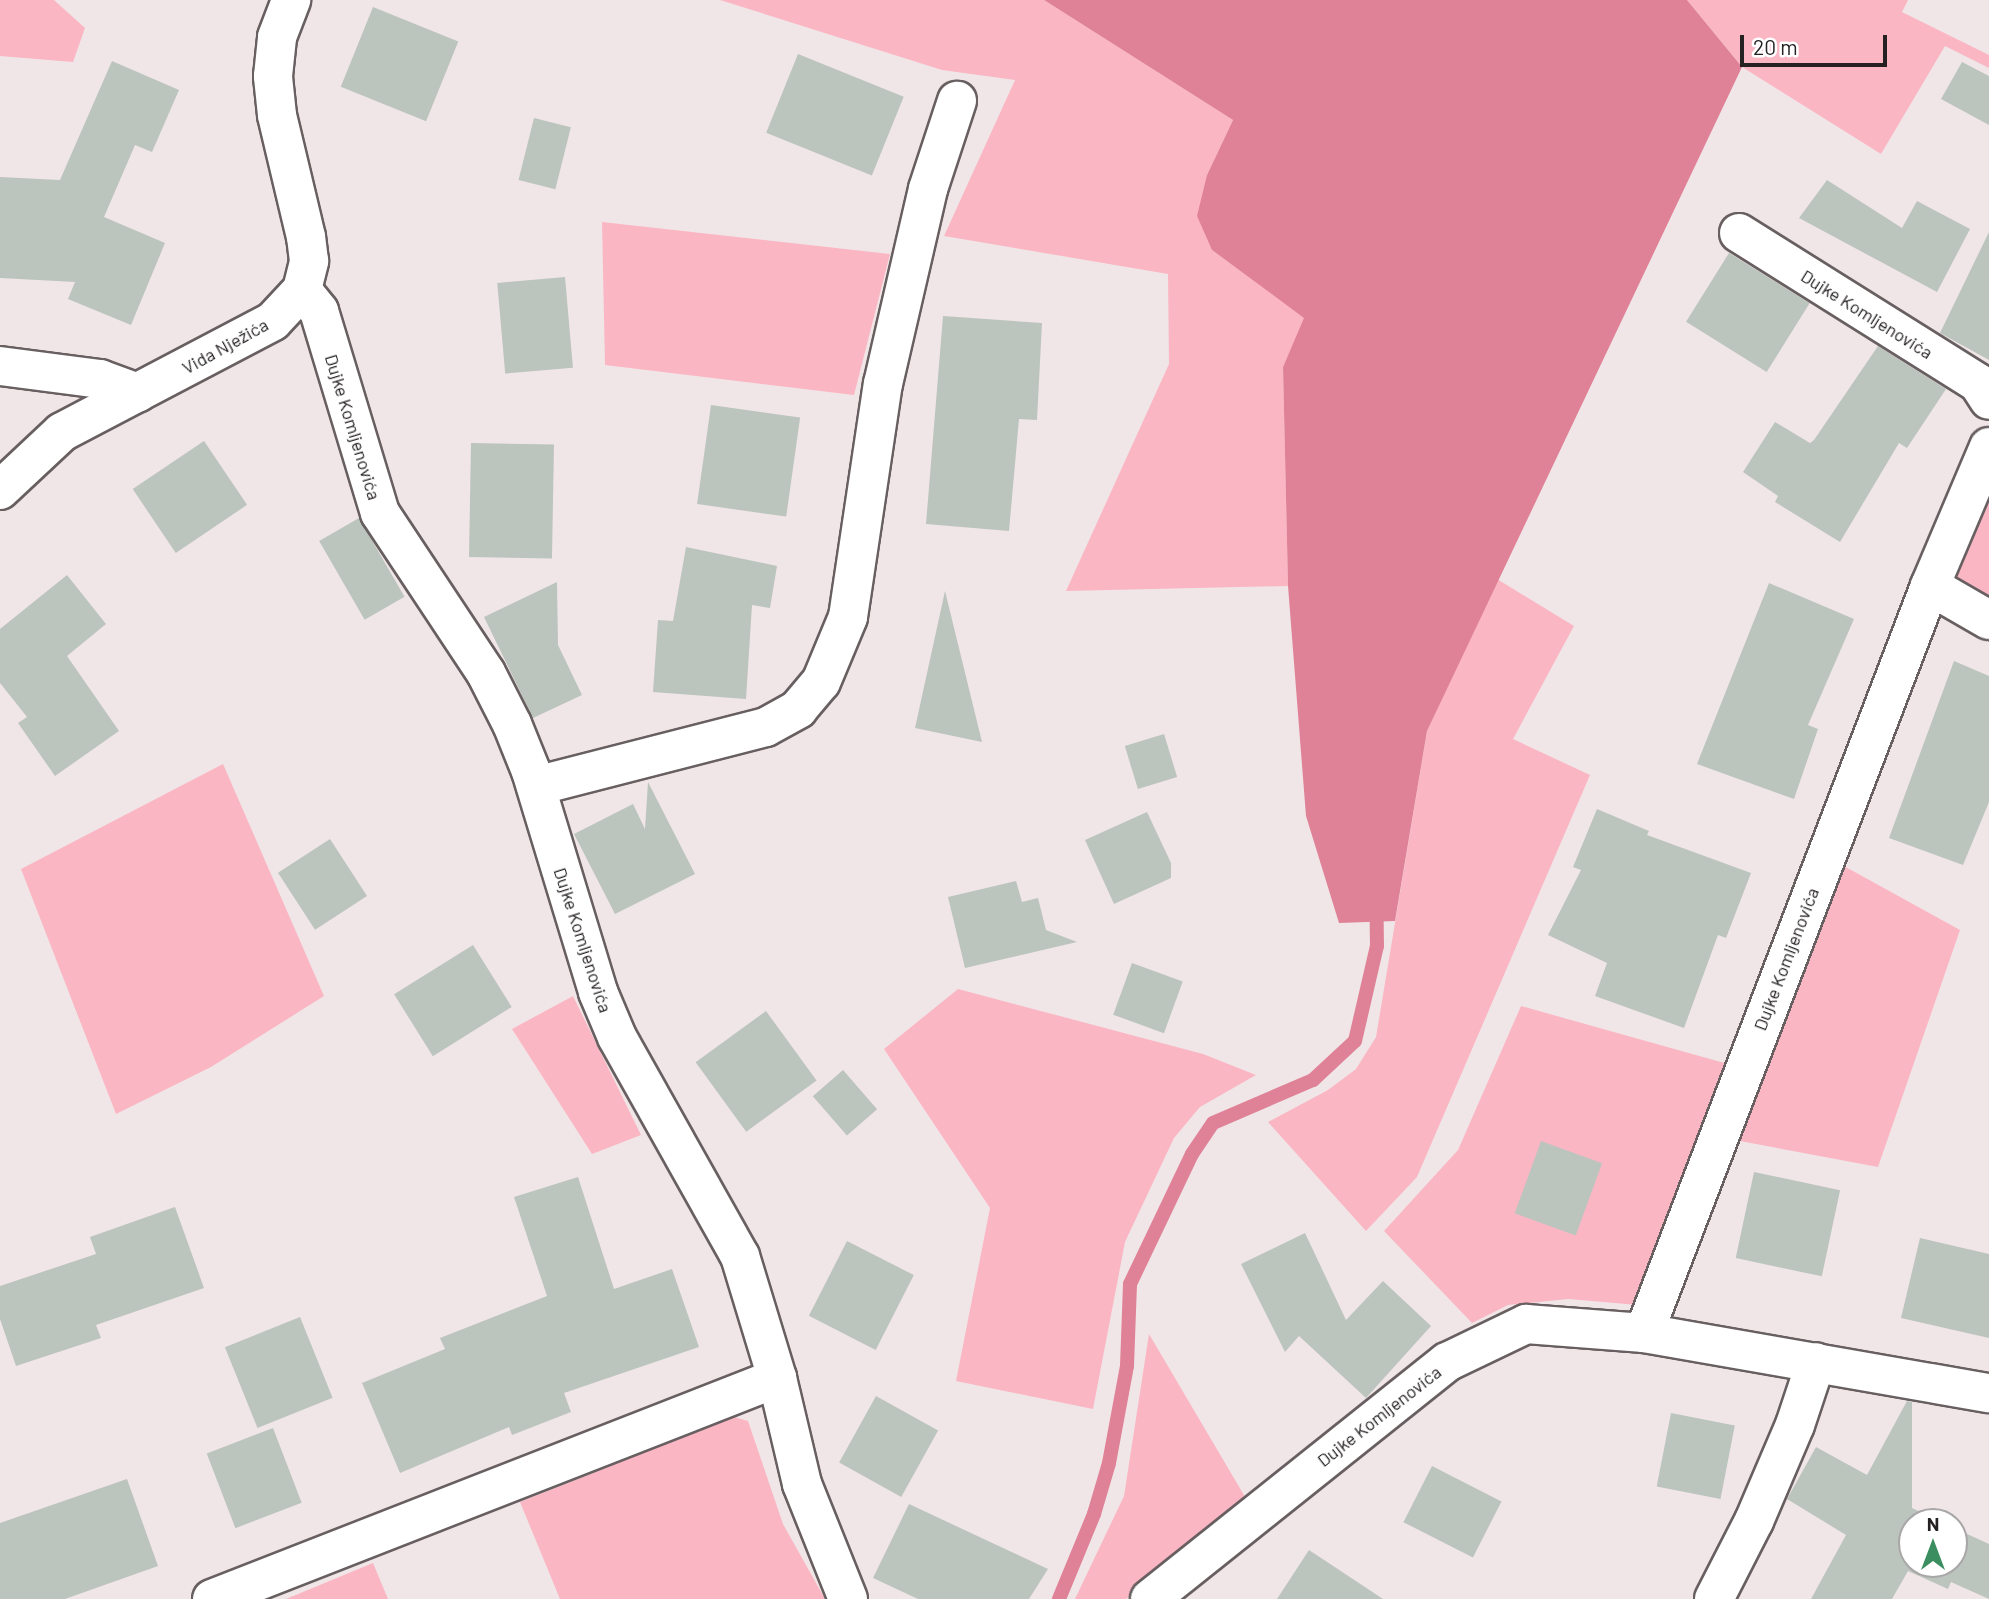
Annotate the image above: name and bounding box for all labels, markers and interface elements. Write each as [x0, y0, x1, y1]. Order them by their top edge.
scale bar [1744, 21, 1891, 65]
text: 20 m [1753, 34, 1798, 59]
street label: Dujke Komljenovića [1797, 265, 1937, 363]
street label: Vida Nježića [178, 313, 272, 379]
street label: Dujke Komljenovića [321, 352, 385, 502]
street label: Dujke Komljenovića [549, 865, 617, 1015]
street label: Dujke Komljenovića [1749, 885, 1823, 1033]
street label: Dujke Komljenovića [1313, 1361, 1445, 1471]
north arrow [1898, 1508, 1968, 1578]
text: N [1927, 1512, 1939, 1535]

